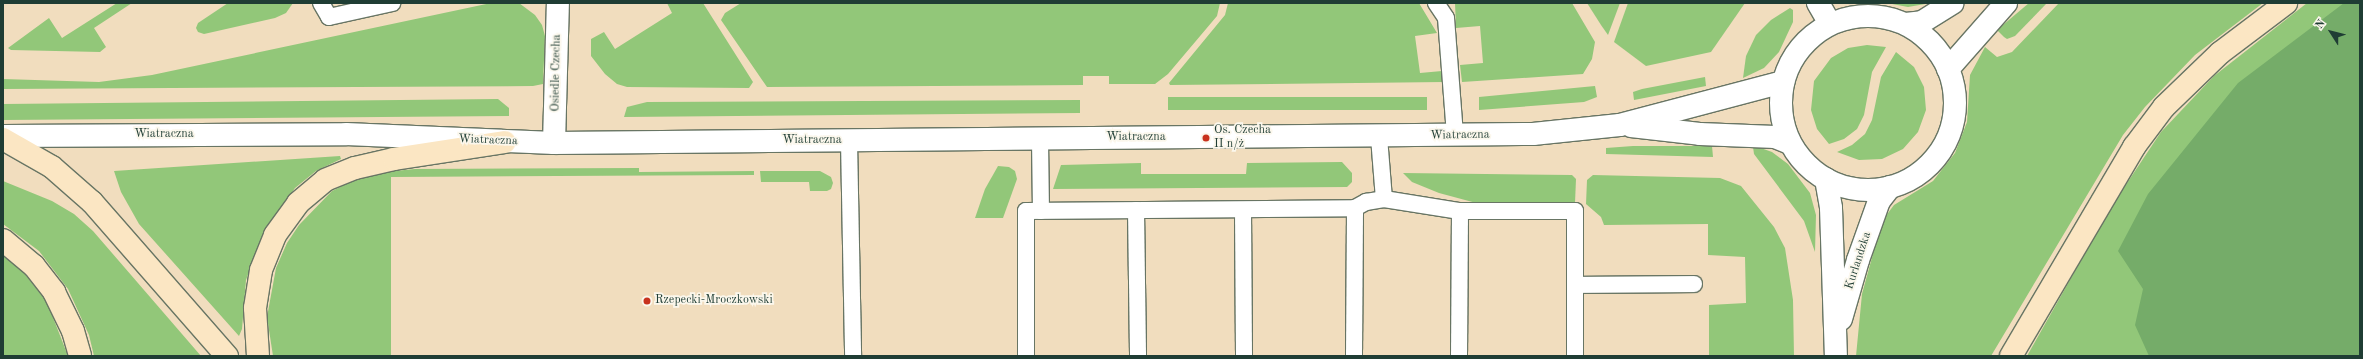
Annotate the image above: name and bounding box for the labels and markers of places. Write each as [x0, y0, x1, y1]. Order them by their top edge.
place label: Os. Czecha II n/ż [1214, 124, 1271, 152]
marker: Os. Czecha II n/ż [1201, 133, 1211, 143]
place label: Rzepecki-Mroczkowski [655, 294, 773, 308]
marker: Rzepecki-Mroczkowski [642, 296, 652, 306]

